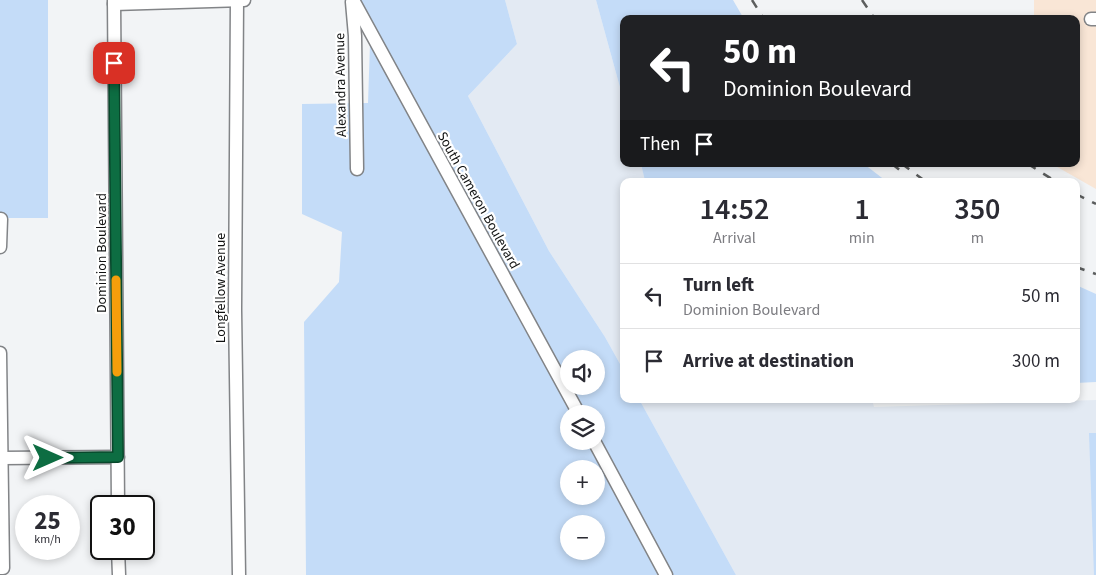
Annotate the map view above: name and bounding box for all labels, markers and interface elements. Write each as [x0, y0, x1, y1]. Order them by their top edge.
text: 50 m [723, 27, 797, 77]
street label: Alexandra Avenue [330, 33, 352, 137]
icon: left [640, 35, 705, 100]
pin [93, 42, 135, 84]
icon: arrive [100, 49, 128, 77]
text: Dominion Boulevard [723, 73, 912, 105]
street label: South Cameron Boulevard [432, 128, 524, 273]
icon: arrive [690, 130, 718, 158]
text: Then [640, 131, 680, 158]
text: 14:52 [700, 188, 769, 231]
text: 1 [854, 188, 870, 231]
text: 350 [954, 188, 1000, 231]
street label: Dominion Boulevard [92, 193, 112, 313]
text: Arrival [713, 227, 756, 249]
text: min [849, 227, 875, 249]
text: m [971, 227, 984, 249]
street label: Longfellow Avenue [211, 233, 231, 343]
text: Turn left [683, 272, 754, 299]
icon: left [640, 282, 668, 310]
text: 50 m [1022, 283, 1060, 310]
text: Dominion Boulevard [683, 299, 820, 321]
icon: arrive [640, 347, 668, 375]
text: Arrive at destination [683, 348, 854, 375]
text: 300 m [1012, 348, 1060, 375]
map controls [560, 350, 605, 560]
button: sound [560, 350, 605, 395]
button: layers [560, 405, 605, 450]
position arrow [21, 431, 73, 483]
button: + [560, 460, 605, 505]
speed limit sign: 30 [90, 495, 155, 560]
text: 25 [34, 503, 61, 539]
button: − [560, 515, 605, 560]
text: km/h [34, 531, 61, 548]

